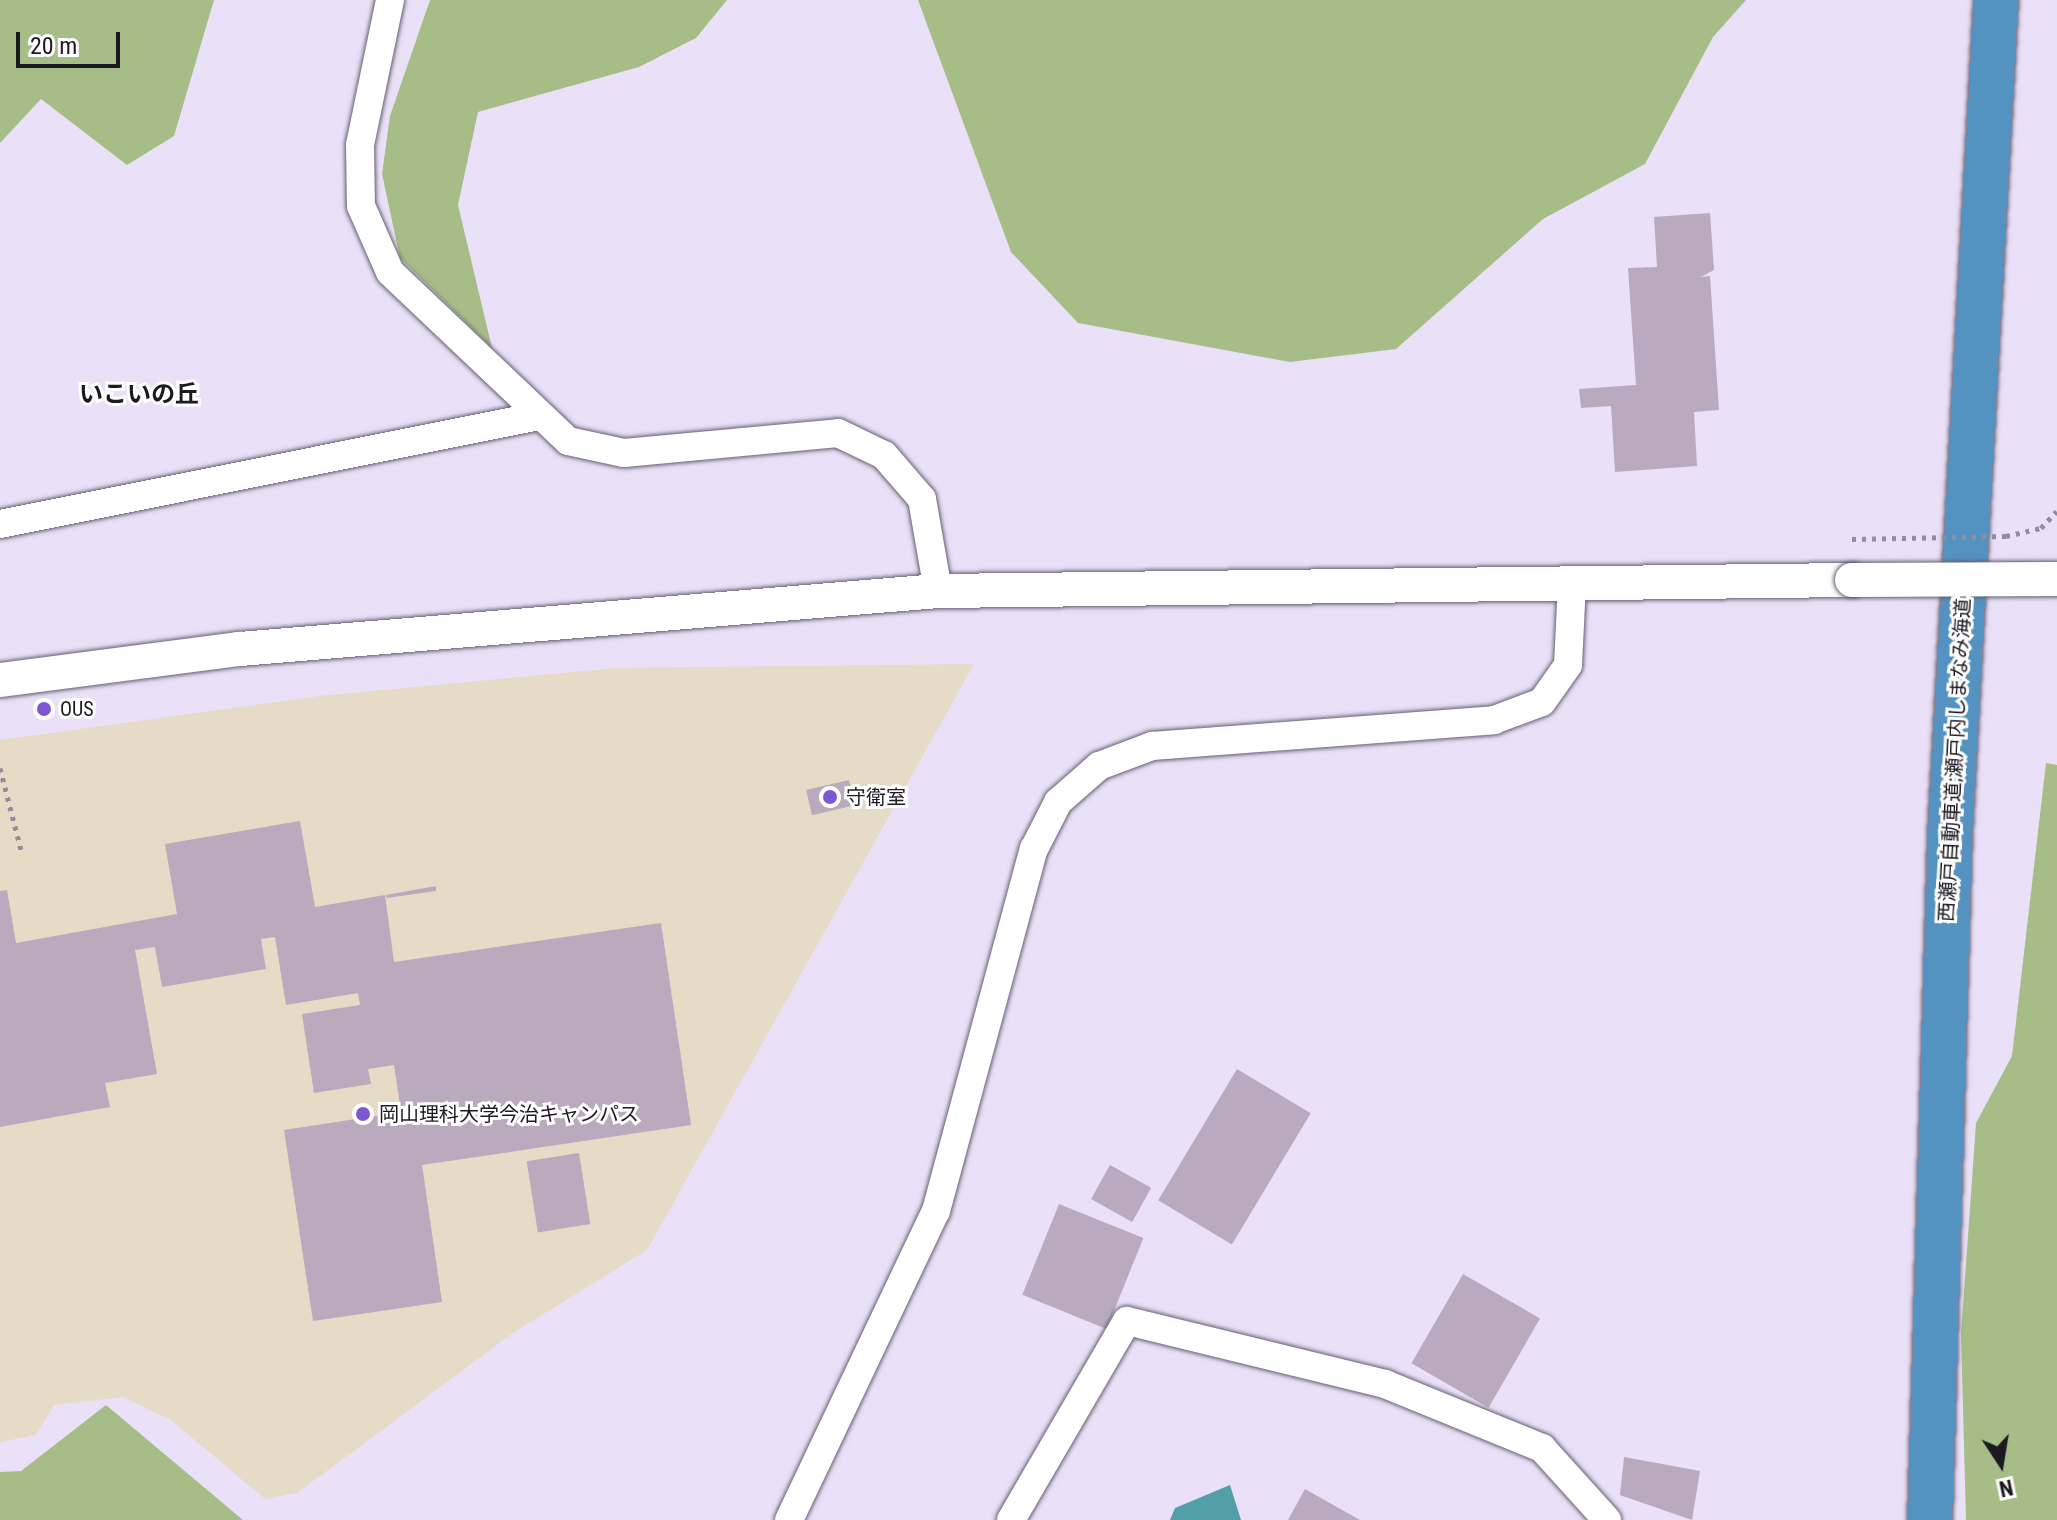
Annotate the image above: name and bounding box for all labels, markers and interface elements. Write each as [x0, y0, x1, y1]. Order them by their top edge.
scale bar [20, 16, 124, 66]
text: 20 m [30, 32, 77, 60]
district label: いこいの丘 [79, 381, 199, 409]
street label: 西瀬戸自動車道;瀬戸内しまなみ海道 [1935, 598, 1975, 922]
place label: OUS [60, 697, 94, 721]
marker: OUS [35, 700, 53, 718]
place label: 守衛室 [846, 785, 906, 809]
marker: 守衛室 [821, 788, 839, 806]
place label: 岡山理科大学今治キャンパス [379, 1102, 639, 1126]
marker: 岡山理科大学今治キャンパス [354, 1105, 372, 1123]
north arrow [1961, 1424, 2041, 1504]
text: N [1997, 1474, 2015, 1502]

